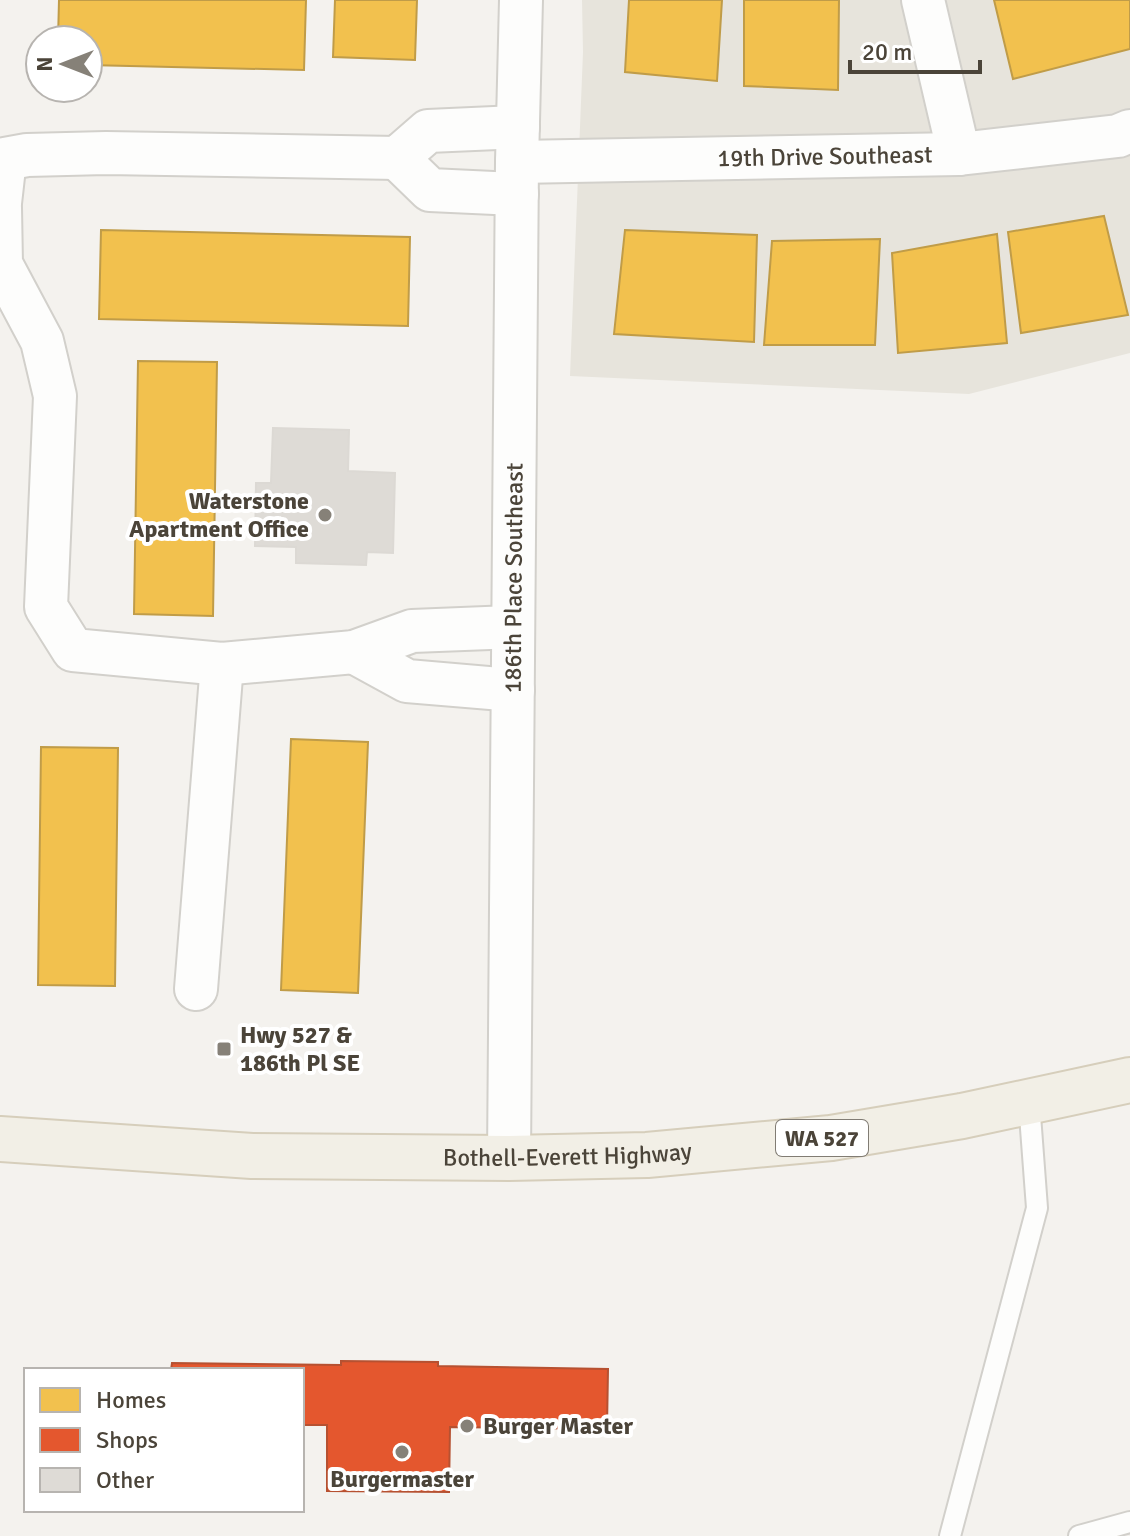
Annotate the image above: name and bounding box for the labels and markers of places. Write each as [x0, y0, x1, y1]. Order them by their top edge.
place label: Waterstone Apartment Office [129, 486, 309, 544]
marker: Waterstone Apartment Office [316, 506, 334, 524]
place label: Hwy 527 & 186th Pl SE [240, 1020, 360, 1078]
marker: Hwy 527 & 186th Pl SE [215, 1040, 233, 1058]
place label: Burger Master [483, 1411, 633, 1441]
marker: Burger Master [458, 1417, 476, 1435]
marker: Burgermaster [393, 1443, 411, 1461]
place label: Burgermaster [330, 1464, 475, 1494]

